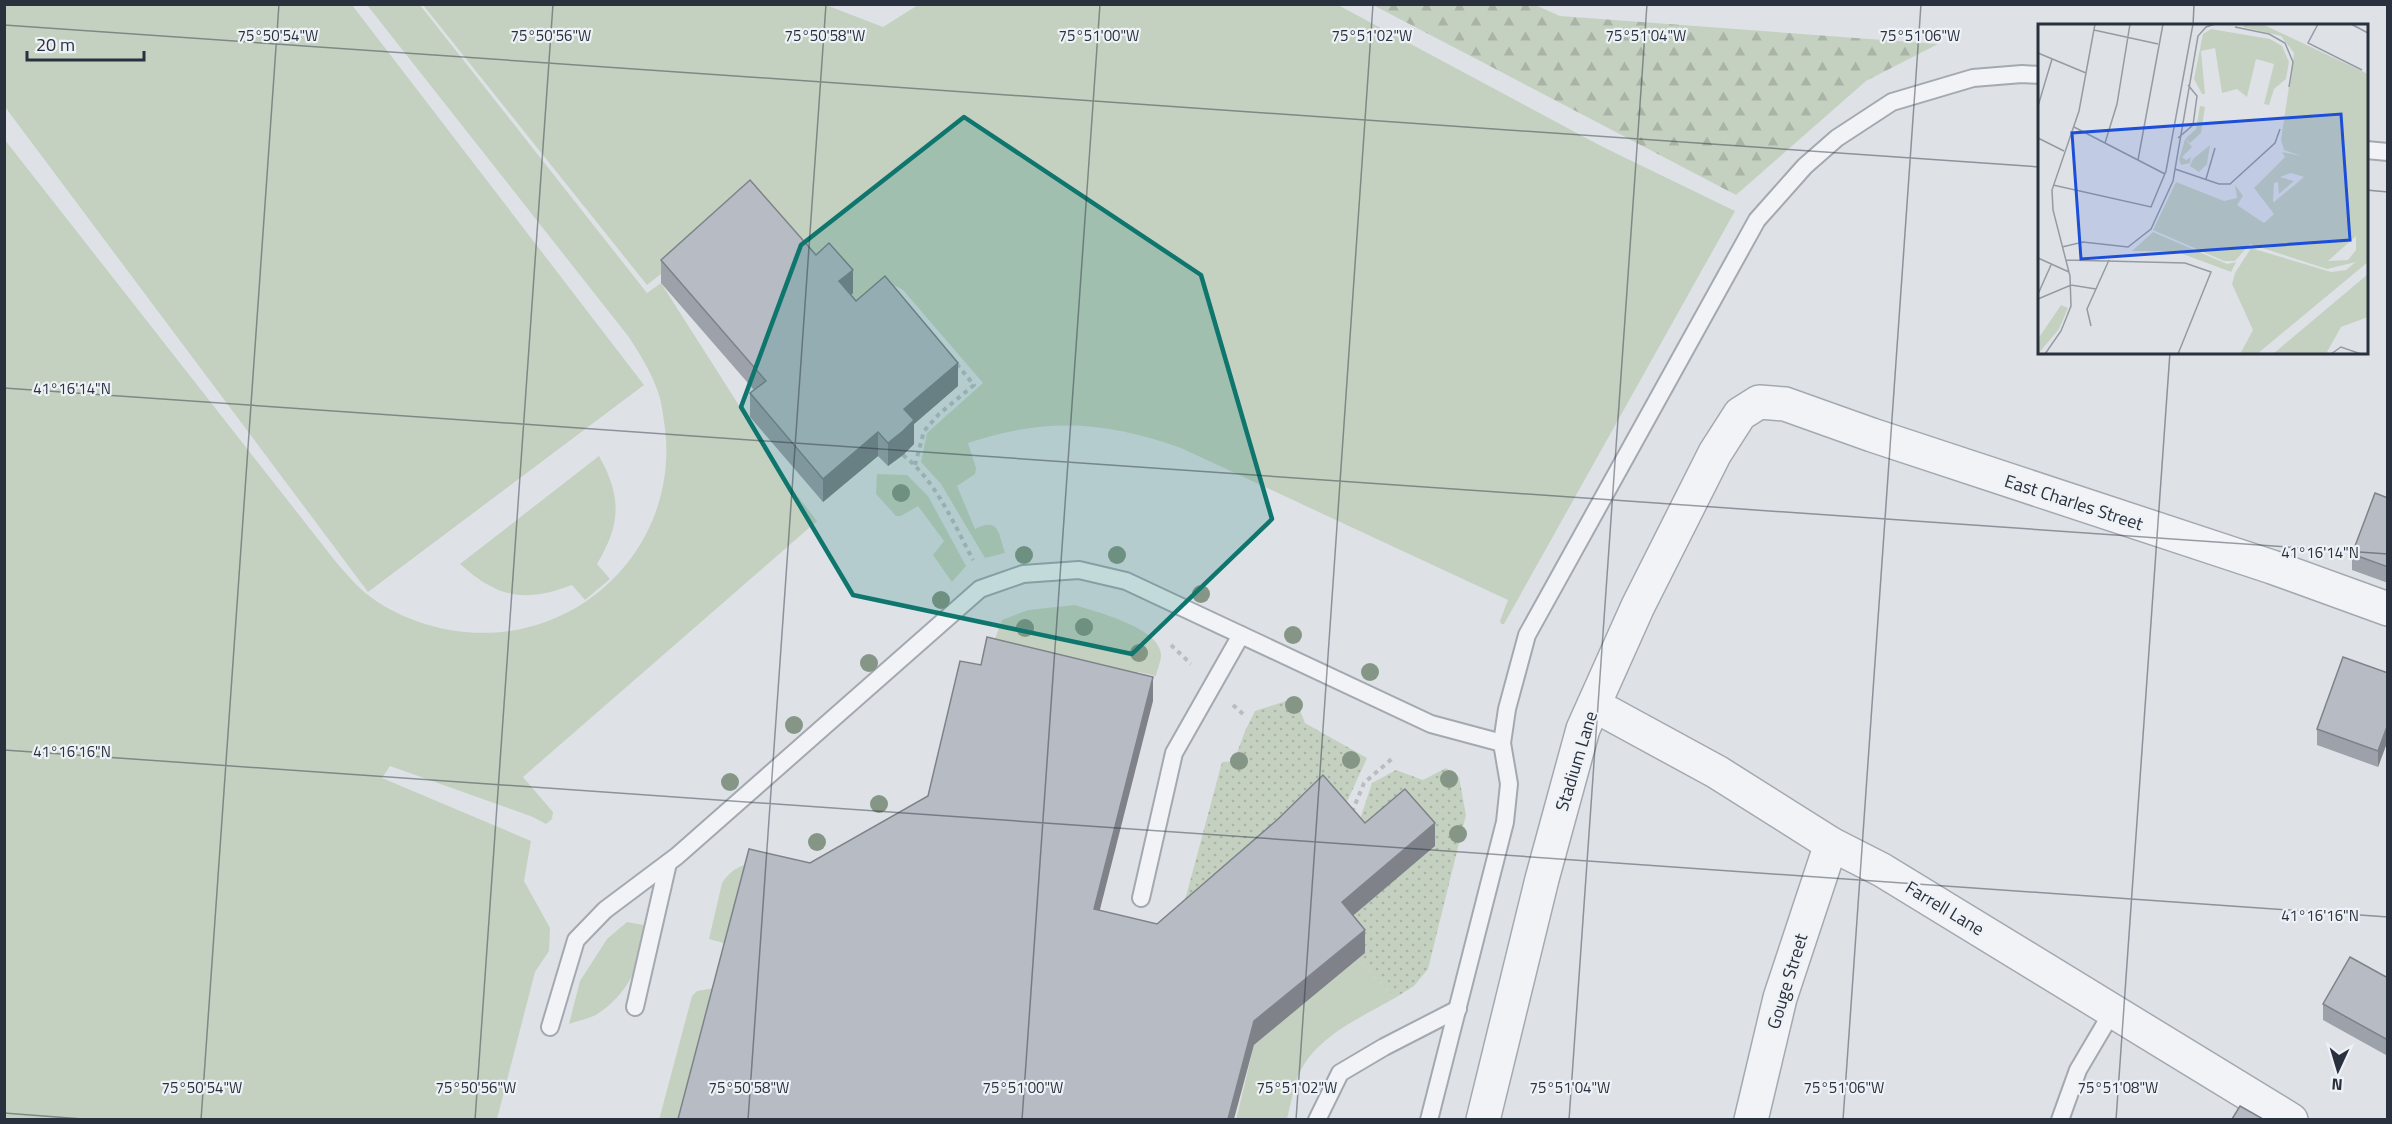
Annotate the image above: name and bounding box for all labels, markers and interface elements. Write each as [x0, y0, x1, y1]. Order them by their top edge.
scale bar [27, 24, 144, 62]
text: 75°50'54"W [238, 24, 318, 47]
text: 75°50'56"W [511, 24, 591, 47]
text: 75°50'58"W [785, 24, 865, 47]
text: 75°51'00"W [1059, 24, 1139, 47]
text: 75°51'02"W [1332, 24, 1412, 47]
text: 75°51'04"W [1606, 24, 1686, 47]
text: 75°51'06"W [1880, 24, 1960, 47]
inset map [2038, 24, 2368, 354]
text: 20 m [36, 31, 75, 58]
text: 41°16'14"N [33, 377, 111, 400]
street label: East Charles Street [2001, 467, 2147, 537]
text: 41°16'14"N [2281, 541, 2359, 564]
street label: Stadium Lane [1548, 708, 1604, 814]
text: 41°16'16"N [33, 740, 111, 763]
street label: Farrell Lane [1900, 874, 1990, 942]
text: 41°16'16"N [2281, 904, 2359, 927]
street label: Gouge Street [1760, 929, 1815, 1032]
north arrow [2308, 1040, 2368, 1100]
text: N [2331, 1073, 2343, 1097]
text: 75°50'54"W [162, 1076, 242, 1099]
text: 75°50'56"W [436, 1076, 516, 1099]
text: 75°50'58"W [709, 1076, 789, 1099]
text: 75°51'00"W [983, 1076, 1063, 1099]
text: 75°51'02"W [1257, 1076, 1337, 1099]
text: 75°51'04"W [1530, 1076, 1610, 1099]
text: 75°51'06"W [1804, 1076, 1884, 1099]
text: 75°51'08"W [2078, 1076, 2158, 1099]

